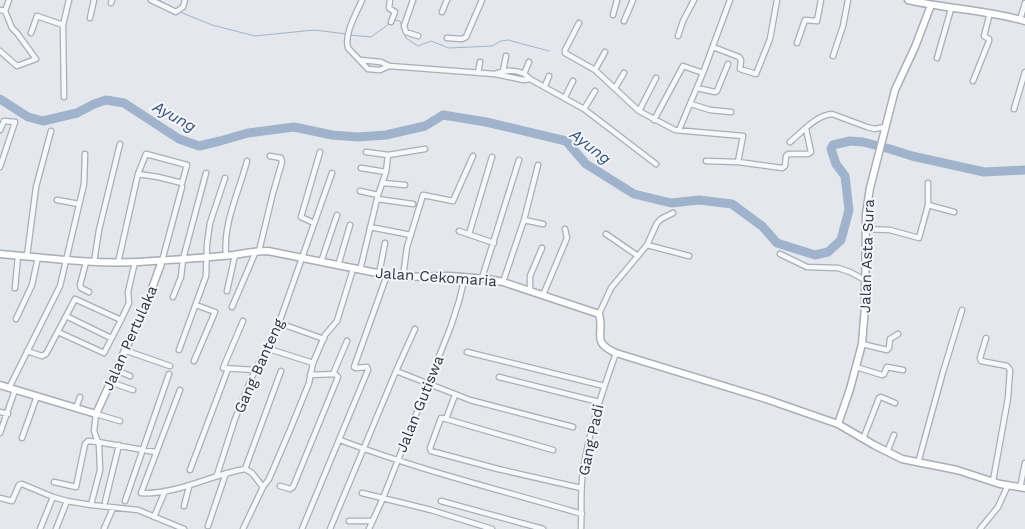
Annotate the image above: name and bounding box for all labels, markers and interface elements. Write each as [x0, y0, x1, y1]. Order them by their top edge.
water label: Ayung [149, 96, 200, 136]
water label: Ayung [566, 124, 615, 168]
street label: Jalan Asta Sura [856, 198, 878, 313]
street label: Jalan Cekomaria [375, 264, 498, 290]
street label: Jalan Pertulaka [99, 282, 161, 393]
street label: Gang Banteng [230, 316, 288, 416]
street label: Jalan Gutiswa [392, 352, 448, 455]
street label: Gang Padi [575, 403, 607, 477]

